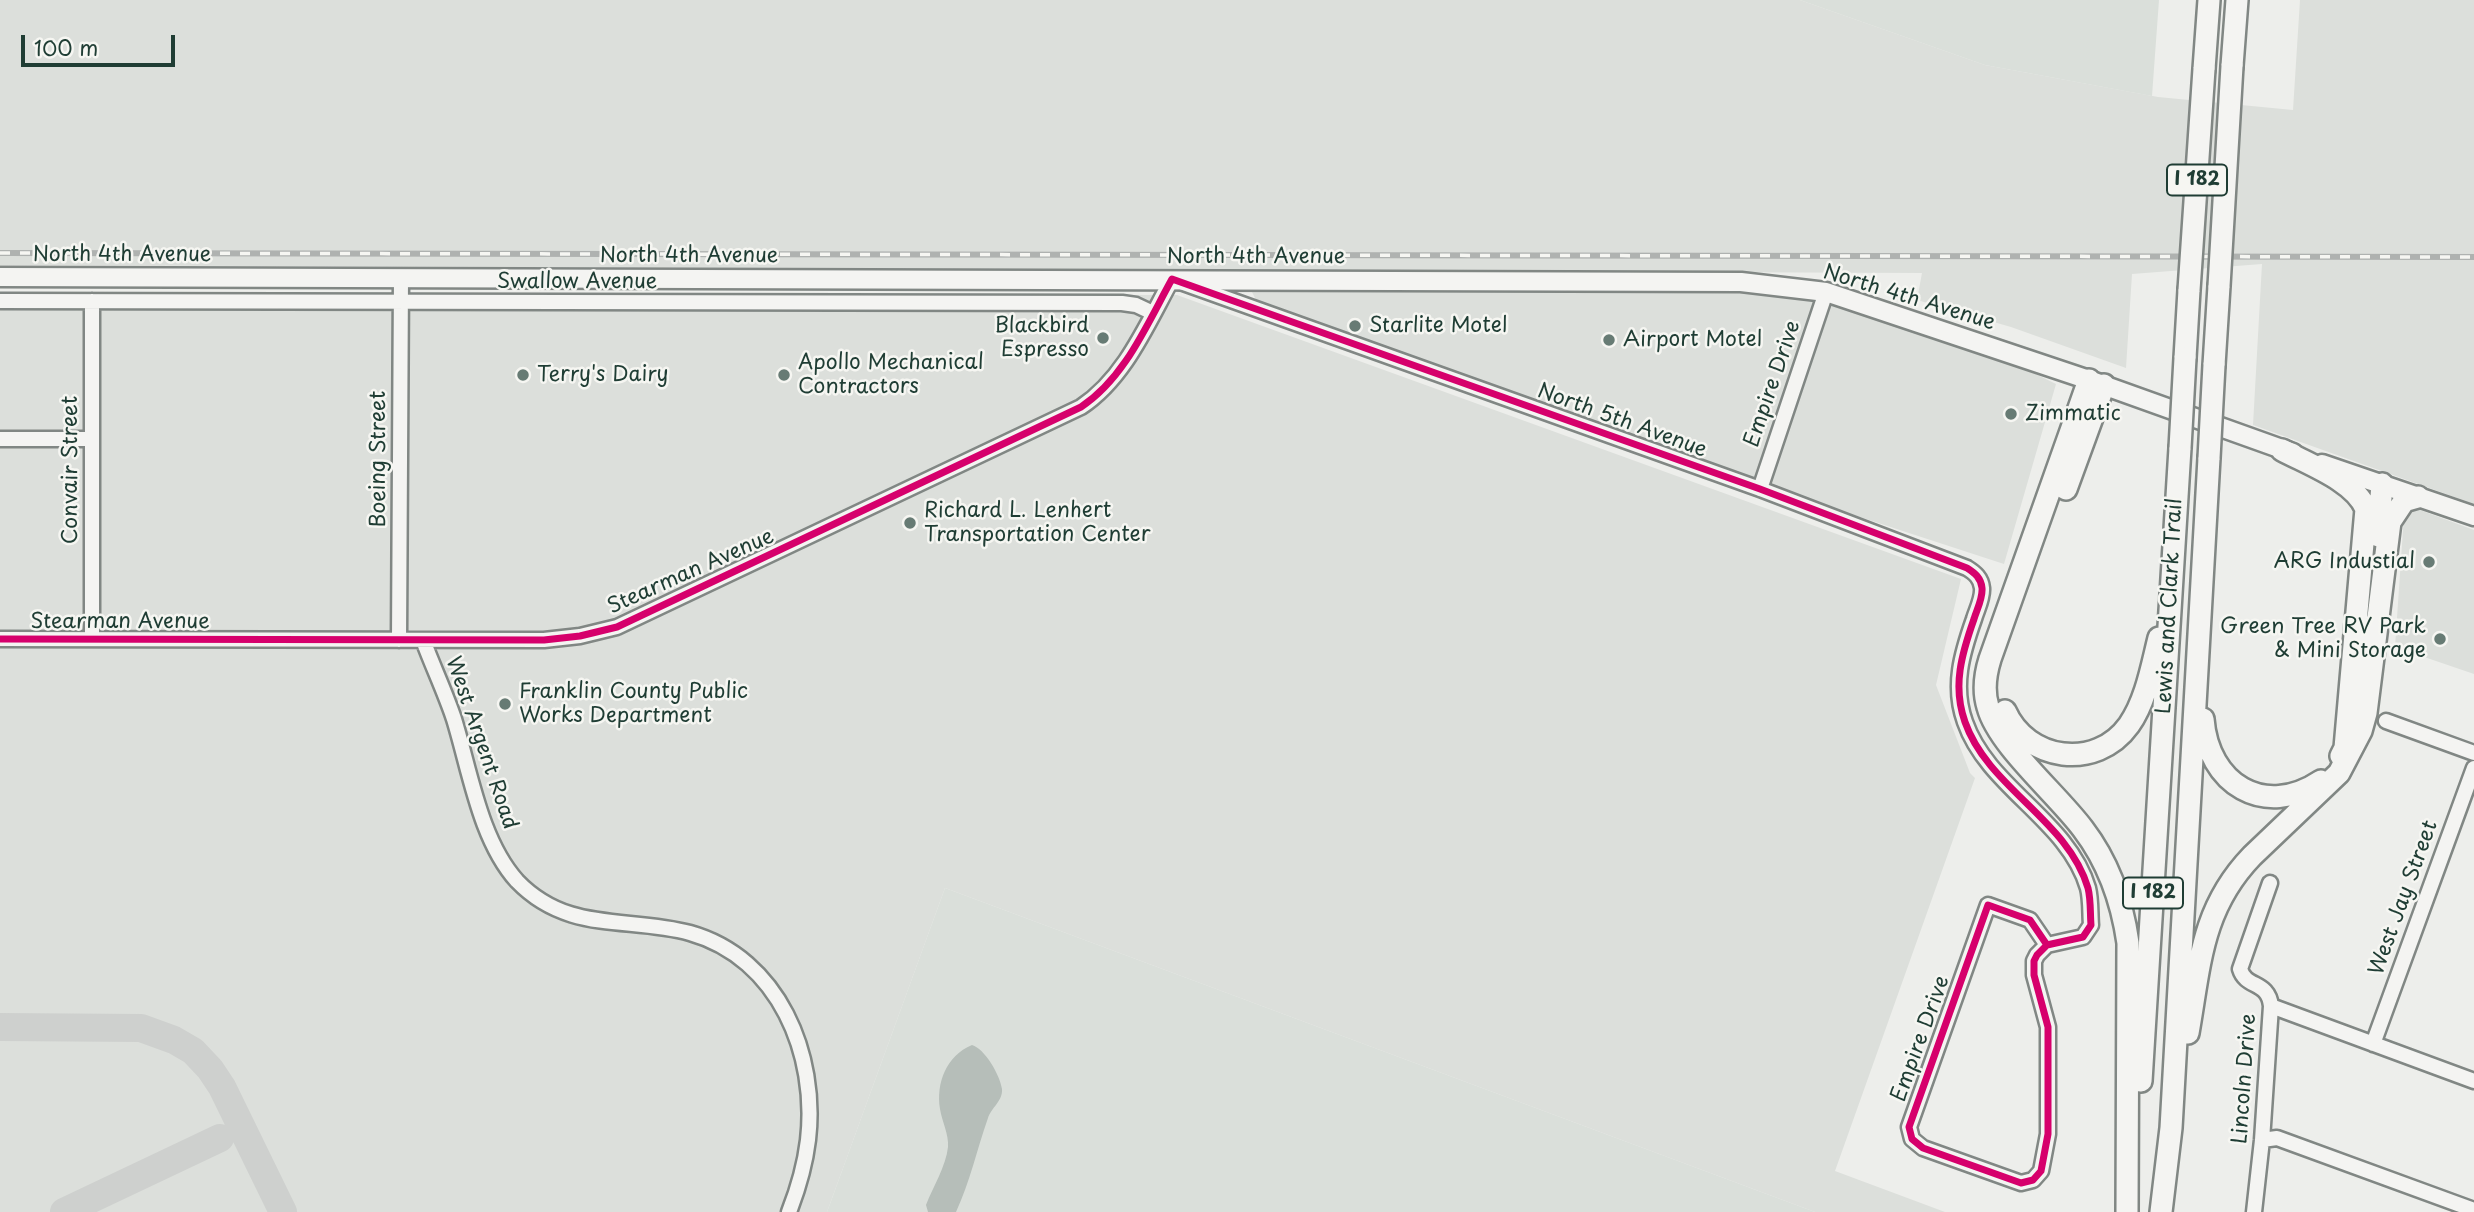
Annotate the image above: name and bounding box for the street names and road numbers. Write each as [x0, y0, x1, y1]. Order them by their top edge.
road number: I 182 [2167, 164, 2227, 196]
street label: North 4th Avenue [33, 242, 211, 268]
street label: North 4th Avenue [600, 243, 778, 269]
street label: North 4th Avenue [1167, 244, 1345, 270]
street label: North 4th Avenue [1820, 260, 1998, 336]
street label: Swallow Avenue [497, 269, 657, 295]
street label: Empire Drive [1740, 317, 1806, 451]
street label: North 5th Avenue [1534, 379, 1710, 463]
street label: Boeing Street [366, 391, 392, 527]
street label: Convair Street [58, 396, 84, 544]
street label: Lewis and Clark Trail [2152, 497, 2188, 715]
street label: Stearman Avenue [604, 524, 778, 620]
street label: Stearman Avenue [30, 609, 210, 635]
street label: West Argent Road [440, 653, 522, 833]
street label: West Jay Street [2364, 817, 2444, 979]
road number: I 182 [2123, 878, 2183, 908]
street label: Empire Drive [1887, 973, 1955, 1105]
street label: Lincoln Drive [2228, 1013, 2262, 1145]

